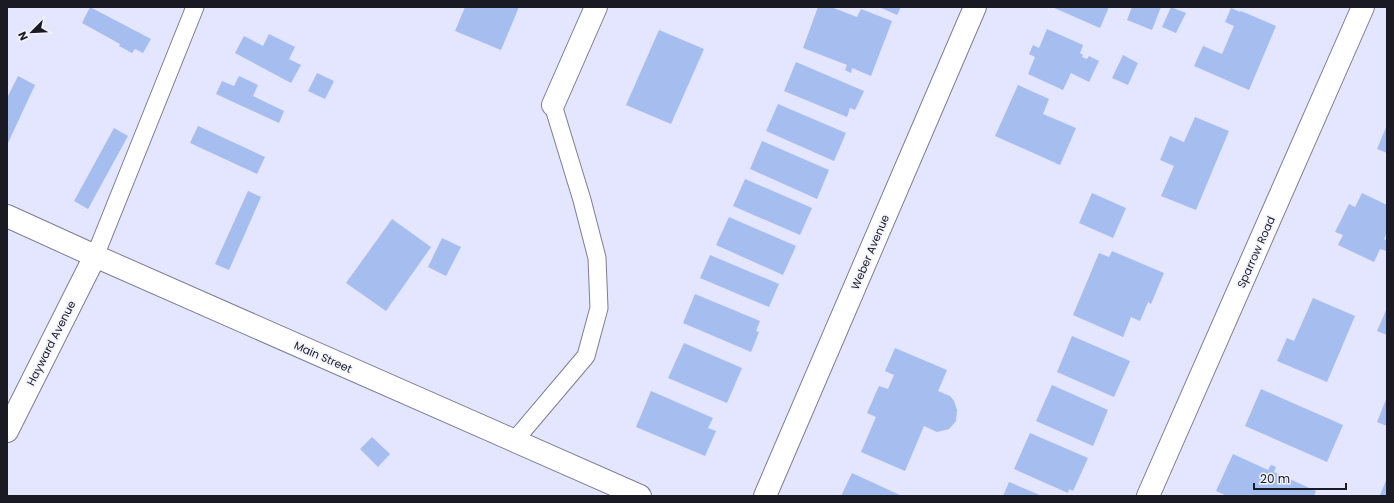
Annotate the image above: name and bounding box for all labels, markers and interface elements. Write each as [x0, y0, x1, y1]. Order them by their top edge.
north arrow [12, 12, 52, 52]
text: N [14, 29, 32, 43]
street label: Weber Avenue [847, 212, 893, 292]
street label: Sparrow Road [1233, 214, 1279, 290]
street label: Hayward Avenue [23, 298, 79, 388]
street label: Main Street [292, 337, 354, 377]
scale bar [1254, 465, 1346, 491]
text: 20 m [1260, 470, 1290, 487]

